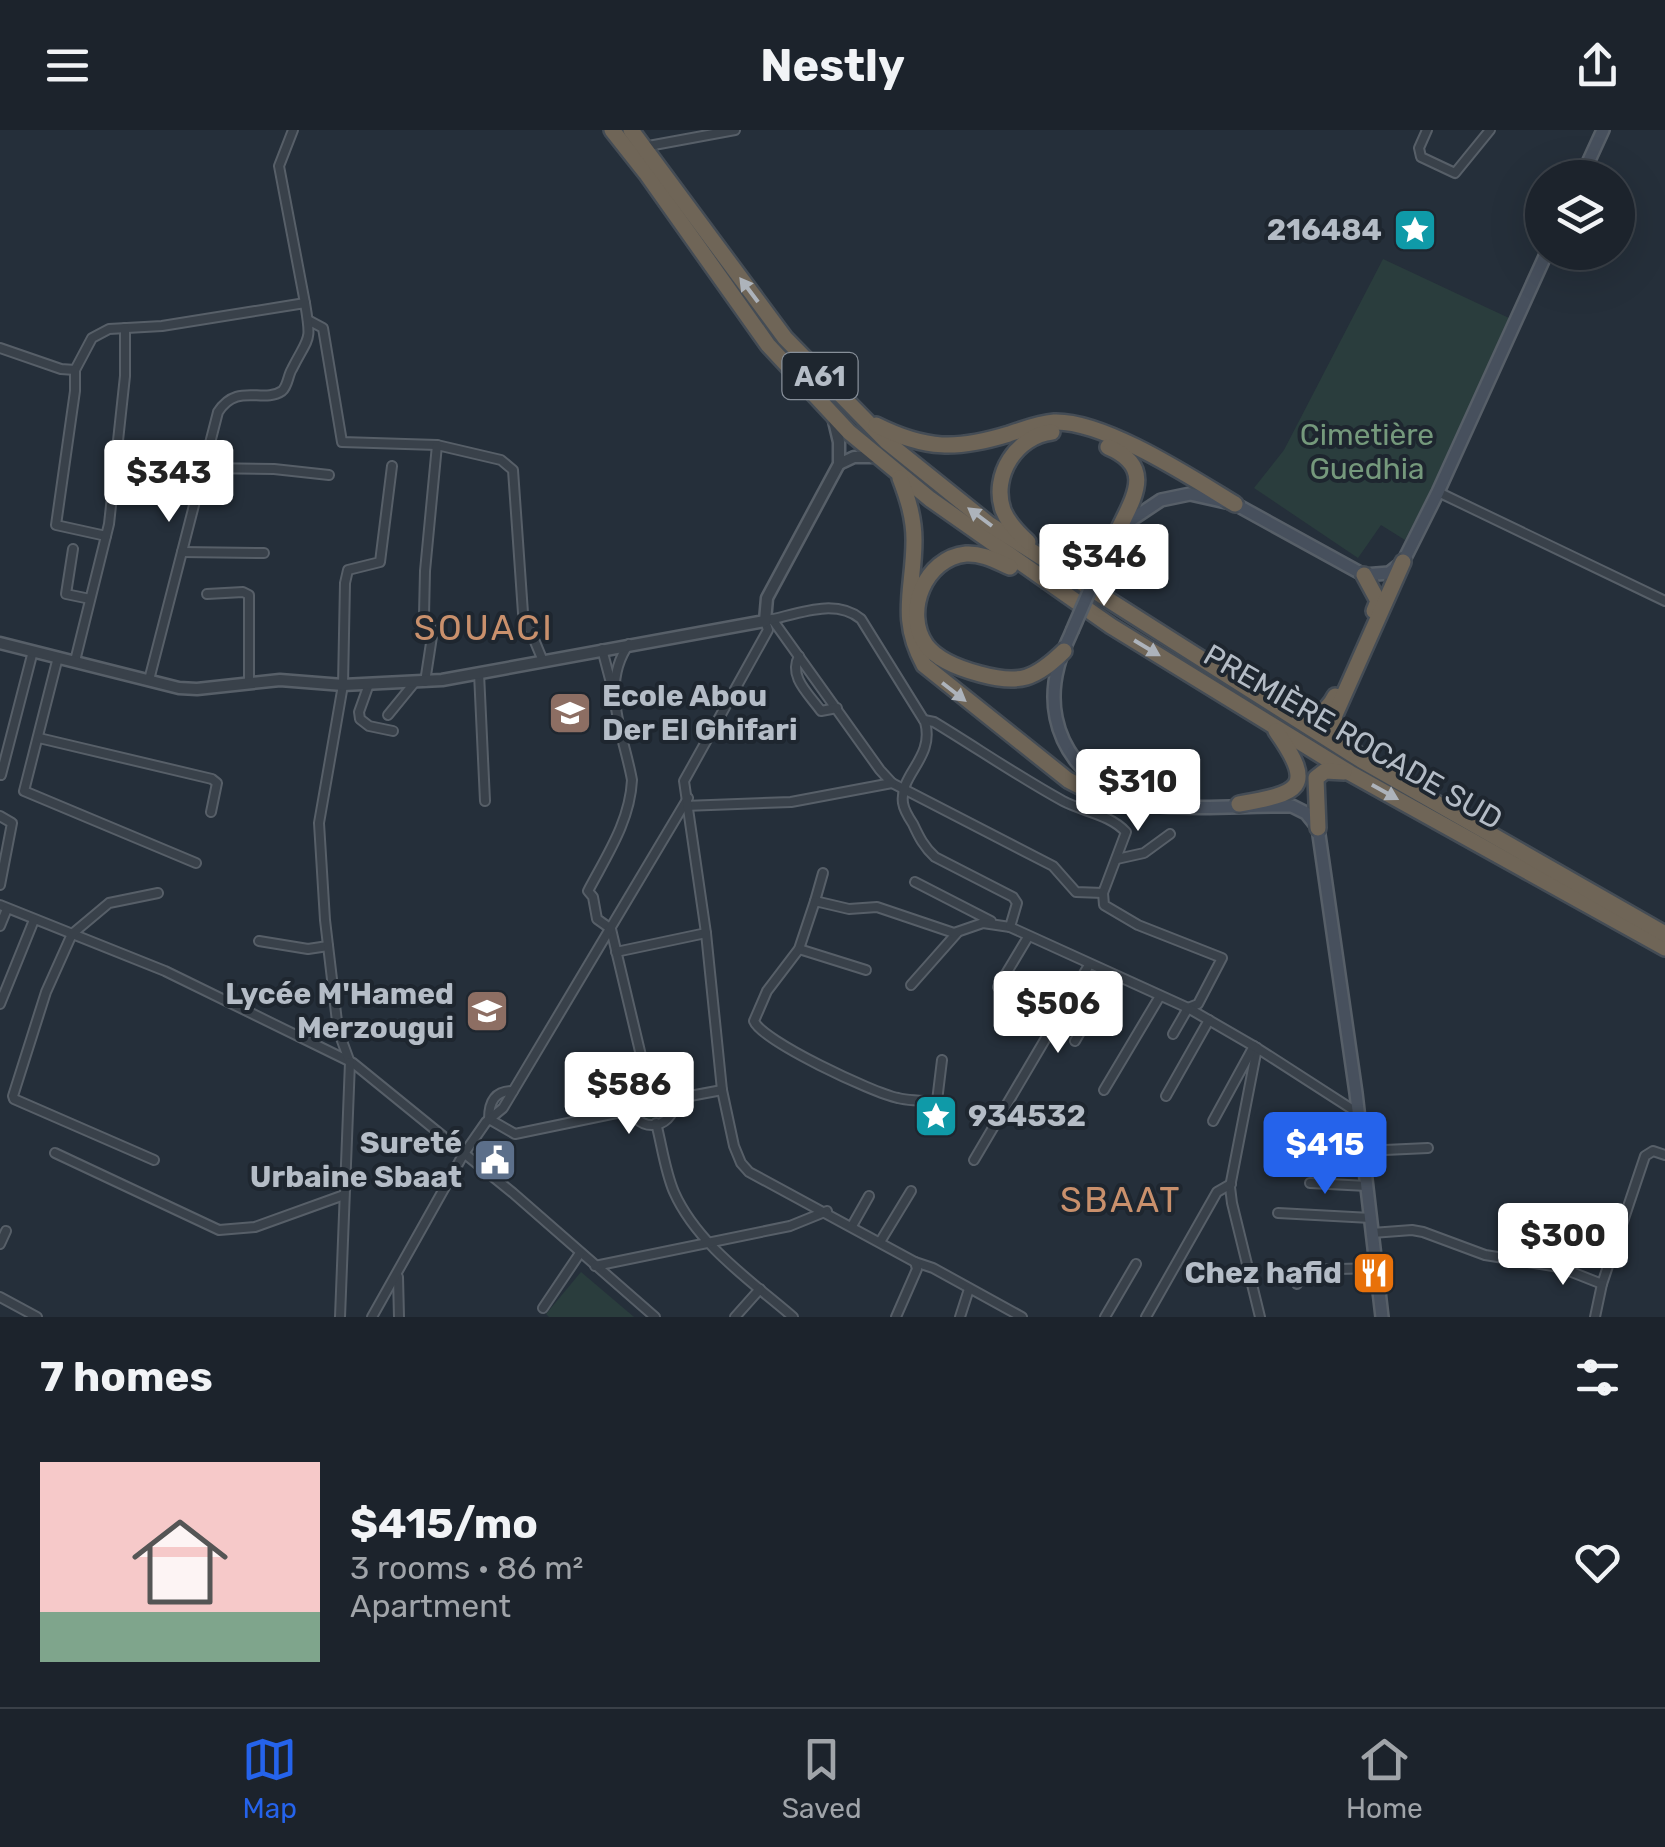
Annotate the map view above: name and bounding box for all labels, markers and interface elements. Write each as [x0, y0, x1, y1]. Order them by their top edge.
icon: menu [40, 38, 95, 93]
icon: share [1570, 38, 1625, 93]
text: Nestly [760, 39, 905, 92]
map controls [1525, 160, 1635, 270]
button: layers [1525, 160, 1635, 270]
place icon: 216484 [1392, 207, 1438, 253]
place label: 216484 [1267, 212, 1382, 248]
one-way arrow [740, 277, 760, 303]
road number: A61 [782, 353, 858, 399]
park label: Cimetière Guedhia [1300, 417, 1434, 487]
pin: $343 [110, 440, 228, 525]
text: $343 [126, 453, 212, 491]
one-way arrow [967, 507, 993, 528]
pin: $346 [1045, 524, 1163, 609]
text: $346 [1061, 537, 1147, 575]
district label: SOUACI [414, 607, 554, 649]
street label: PREMIÈRE ROCADE SUD [1197, 637, 1509, 837]
one-way arrow [1133, 639, 1161, 656]
place label: Ecole Abou Der El Ghifari [602, 678, 798, 748]
one-way arrow [941, 681, 967, 702]
school or university icon: Ecole Abou Der El Ghifari [547, 690, 593, 736]
pin: $310 [1079, 749, 1197, 834]
text: $310 [1098, 762, 1178, 800]
one-way arrow [1370, 783, 1399, 800]
pin: $506 [999, 971, 1117, 1056]
place label: Lycée M'Hamed Merzougui [225, 976, 454, 1046]
text: $506 [1016, 984, 1100, 1022]
school or university icon: Lycée M'Hamed Merzougui [464, 988, 510, 1034]
pin: $586 [570, 1052, 688, 1137]
text: $586 [587, 1065, 671, 1103]
place icon: 934532 [913, 1093, 959, 1139]
place label: 934532 [968, 1098, 1086, 1134]
pin: $415 [1266, 1112, 1384, 1197]
place label: Sureté Urbaine Sbaat [250, 1125, 462, 1195]
text: $415 [1285, 1125, 1365, 1163]
public building icon: Sureté Urbaine Sbaat [472, 1137, 518, 1183]
district label: SBAAT [1060, 1179, 1182, 1221]
pin: $300 [1504, 1203, 1622, 1288]
text: $300 [1520, 1216, 1606, 1254]
restaurant icon: Chez hafid [1351, 1250, 1397, 1296]
place label: Chez hafid [1184, 1255, 1342, 1291]
icon: filters [1570, 1350, 1625, 1405]
text: 7 homes [40, 1352, 213, 1402]
text: $415/mo [350, 1499, 538, 1549]
icon: home [120, 1502, 240, 1622]
icon: heart [1570, 1535, 1625, 1590]
text: 3 rooms · 86 m² [350, 1549, 584, 1587]
text: Apartment [350, 1587, 511, 1625]
tab: Map [242, 1732, 297, 1825]
tab: Saved [782, 1732, 862, 1825]
tab: Home [1346, 1732, 1423, 1825]

